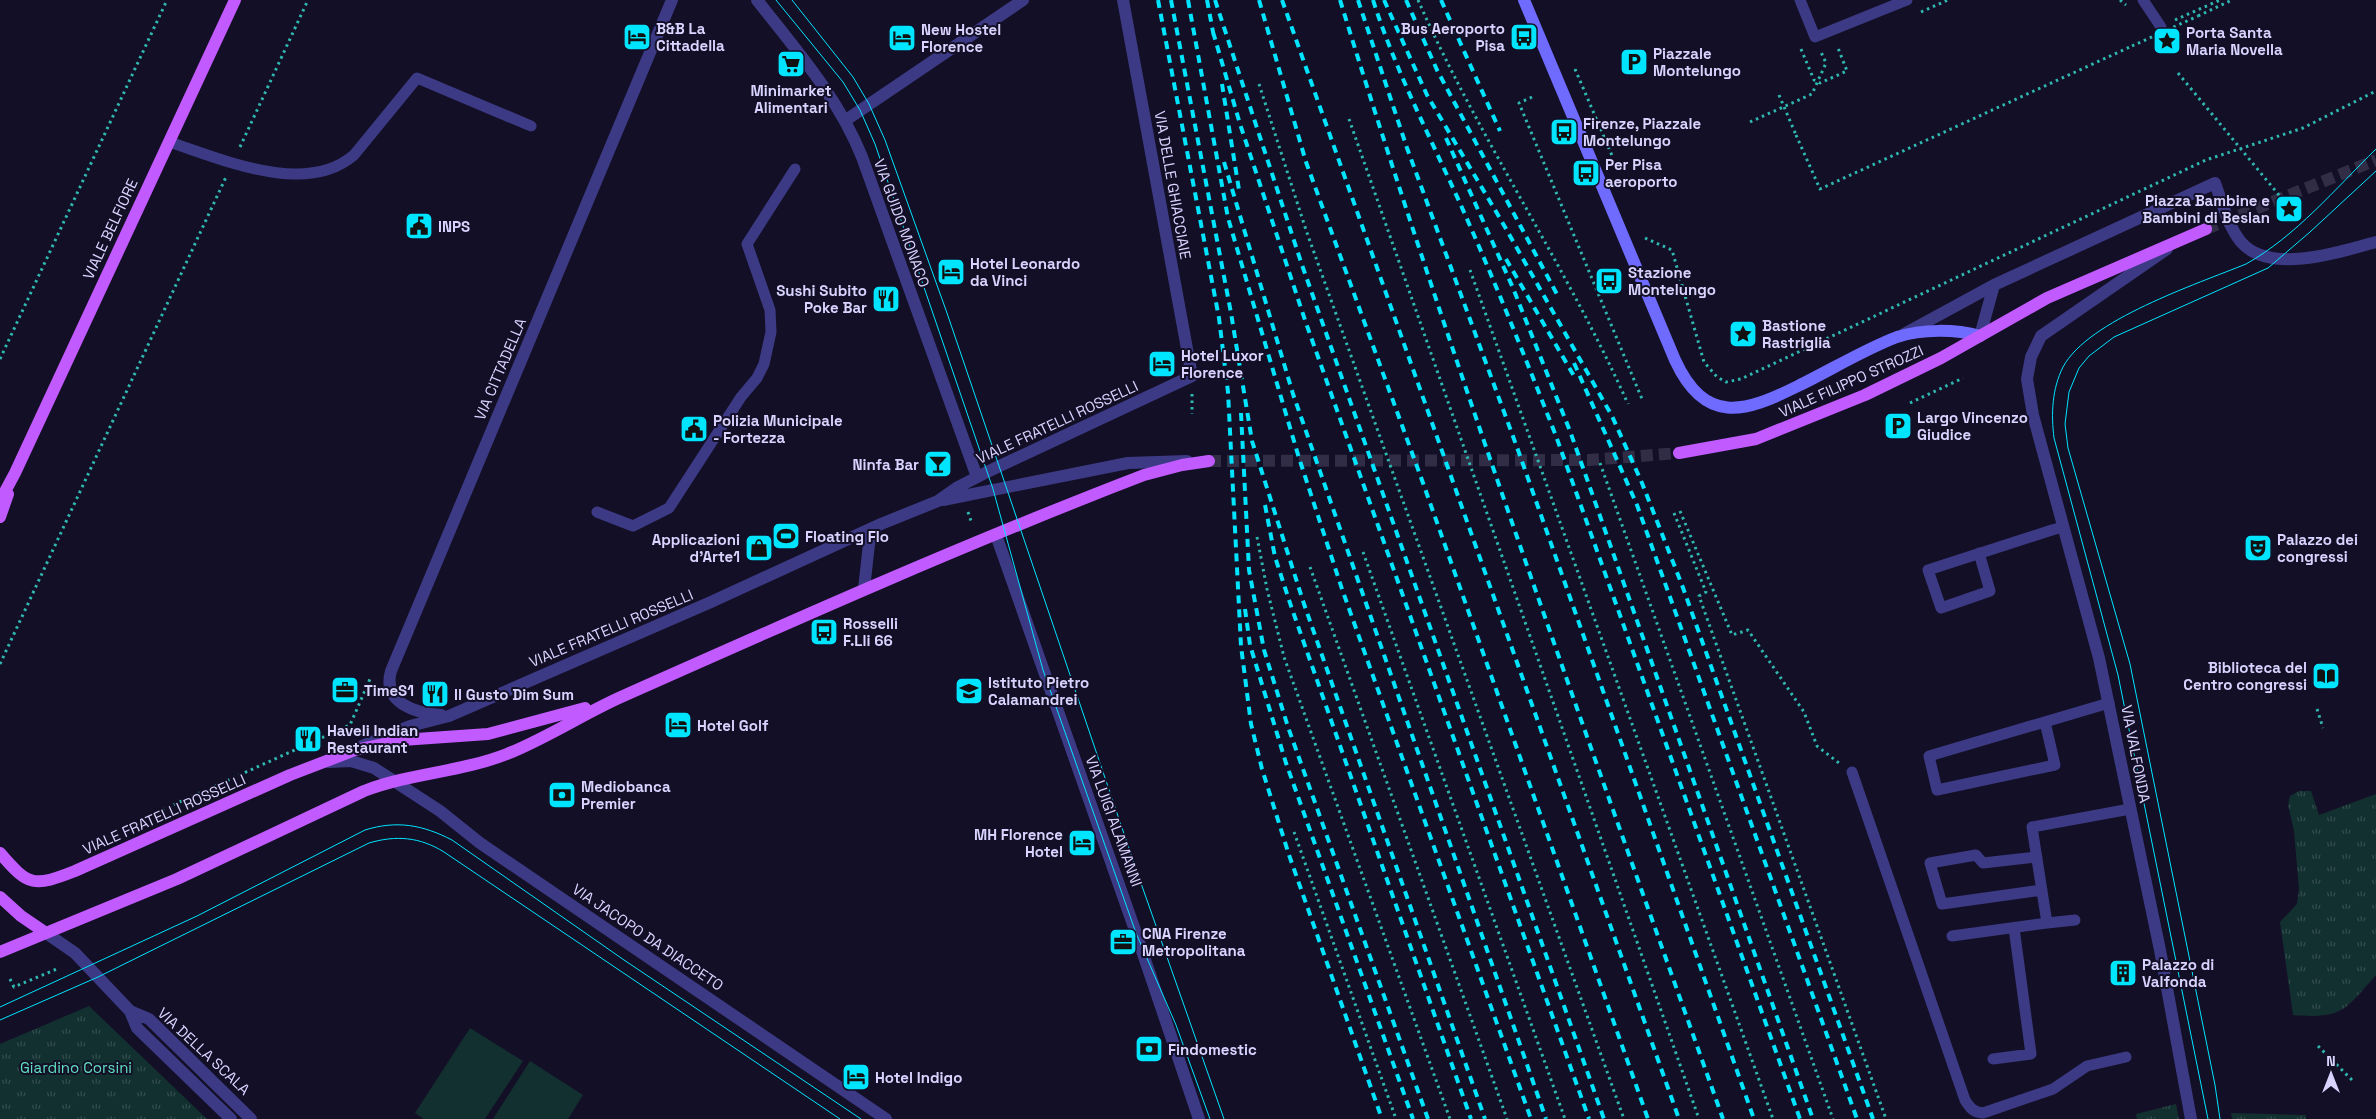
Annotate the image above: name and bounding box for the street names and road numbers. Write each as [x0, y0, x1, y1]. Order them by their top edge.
street label: VIA DELLE GHIACCIAIE [1151, 109, 1195, 261]
street label: VIA GUIDO MONACO [870, 156, 934, 290]
street label: VIALE BELFIORE [78, 176, 142, 282]
street label: VIA CITTADELLA [470, 314, 530, 423]
street label: VIALE FILIPPO STROZZI [1776, 341, 1926, 421]
street label: VIALE FRATELLI ROSSELLI [973, 376, 1141, 468]
street label: VIALE FRATELLI ROSSELLI [526, 585, 696, 671]
street label: VIA VALFONDA [2117, 703, 2155, 805]
street label: VIA LUIGI ALAMANNI [1081, 753, 1147, 889]
street label: VIALE FRATELLI ROSSELLI [80, 769, 248, 859]
street label: VIA JACOPO DA DIACCETO [569, 879, 727, 995]
street label: VIA DELLA SCALA [154, 1003, 255, 1099]

